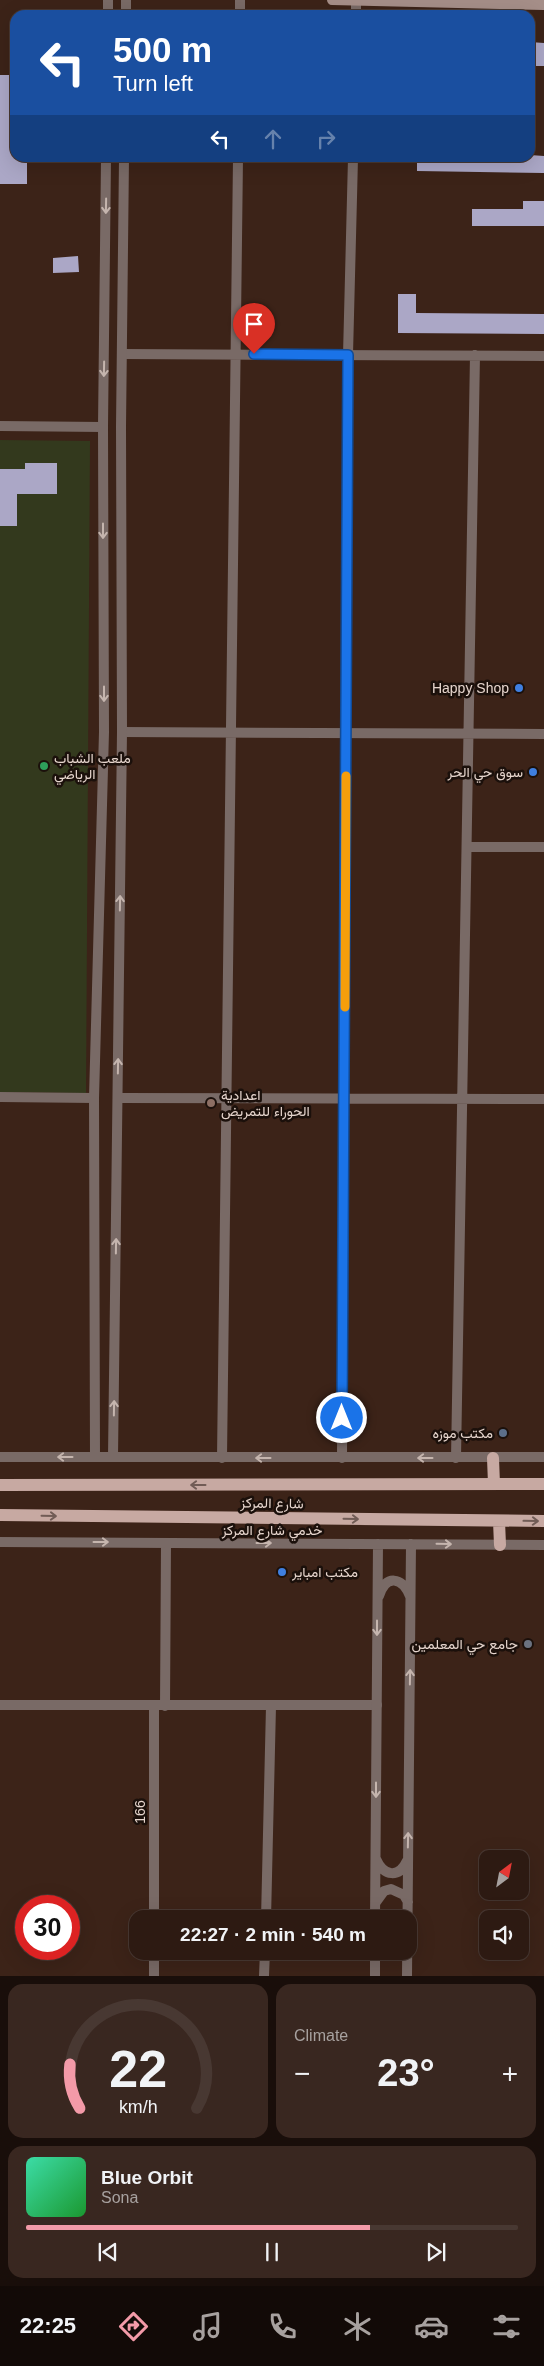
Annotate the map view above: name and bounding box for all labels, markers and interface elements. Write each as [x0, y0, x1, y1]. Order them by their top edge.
icon: left [30, 30, 95, 95]
text: 500 m [113, 30, 212, 69]
text: Turn left [113, 71, 193, 96]
icon: left [206, 125, 234, 153]
icon: ahead [259, 125, 287, 153]
icon: right [312, 125, 340, 153]
one-way arrow [101, 198, 111, 214]
pin [233, 303, 275, 354]
icon: arrive [240, 310, 268, 338]
one-way arrow [99, 360, 109, 376]
one-way arrow [98, 522, 108, 539]
place label: Happy Shop [432, 680, 509, 696]
marker: Happy Shop [513, 682, 525, 694]
one-way arrow [99, 685, 109, 701]
place label: ملعب الشباب الرياضي [54, 750, 131, 786]
marker: ملعب الشباب الرياضي [38, 760, 50, 772]
place label: سوق حي الحر [447, 764, 523, 784]
marker: سوق حي الحر [527, 766, 539, 778]
one-way arrow [115, 896, 125, 912]
one-way arrow [113, 1058, 123, 1074]
place label: اعدادية الحوراء للتمريض [221, 1087, 310, 1120]
marker: اعدادية الحوراء للتمريض [205, 1097, 217, 1109]
one-way arrow [111, 1238, 121, 1254]
position arrow [315, 1391, 367, 1443]
one-way arrow [109, 1401, 119, 1417]
place label: مكتب موزه [433, 1425, 493, 1442]
marker: مكتب موزه [497, 1427, 509, 1439]
one-way arrow [58, 1452, 74, 1462]
one-way arrow [255, 1453, 272, 1463]
one-way arrow [418, 1453, 434, 1463]
one-way arrow [190, 1480, 206, 1490]
street label: شارع المركز [239, 1494, 304, 1515]
one-way arrow [40, 1511, 56, 1521]
one-way arrow [342, 1514, 359, 1524]
one-way arrow [522, 1516, 539, 1526]
street label: خدمي شارع المركز [221, 1522, 322, 1542]
one-way arrow [92, 1537, 109, 1547]
one-way arrow [255, 1538, 271, 1548]
one-way arrow [435, 1539, 451, 1549]
place label: مكتب امباير [291, 1564, 358, 1581]
marker: مكتب امباير [276, 1566, 288, 1578]
one-way arrow [372, 1619, 382, 1635]
place label: جامع حي المعلمين [411, 1636, 518, 1656]
marker: جامع حي المعلمين [522, 1638, 534, 1650]
one-way arrow [405, 1670, 415, 1686]
one-way arrow [371, 1782, 381, 1798]
street label: 166 [132, 1800, 148, 1824]
one-way arrow [404, 1832, 413, 1848]
north arrow [479, 1850, 529, 1900]
map controls [479, 1850, 529, 1960]
speed limit sign: 30 [15, 1895, 80, 1960]
button: sound [479, 1910, 529, 1960]
text: 22:27 · 2 min · 540 m [180, 1924, 366, 1945]
text: Climate [294, 2027, 348, 2044]
text: 22 [109, 2040, 167, 2098]
text: 23° [377, 2052, 435, 2094]
text: − [294, 2058, 310, 2089]
text: + [502, 2058, 518, 2089]
text: km/h [119, 2097, 157, 2117]
text: Blue Orbit [101, 2167, 193, 2188]
text: Sona [101, 2189, 138, 2206]
icon: previous [94, 2238, 122, 2266]
icon: pause [258, 2238, 286, 2266]
icon: next [422, 2238, 450, 2266]
icon: directions [116, 2309, 151, 2344]
icon: music [190, 2309, 225, 2344]
icon: phone [265, 2309, 300, 2344]
icon: climate [340, 2309, 375, 2344]
icon: car [414, 2309, 449, 2344]
icon: filters [489, 2309, 524, 2344]
text: 22:25 [20, 2313, 76, 2338]

